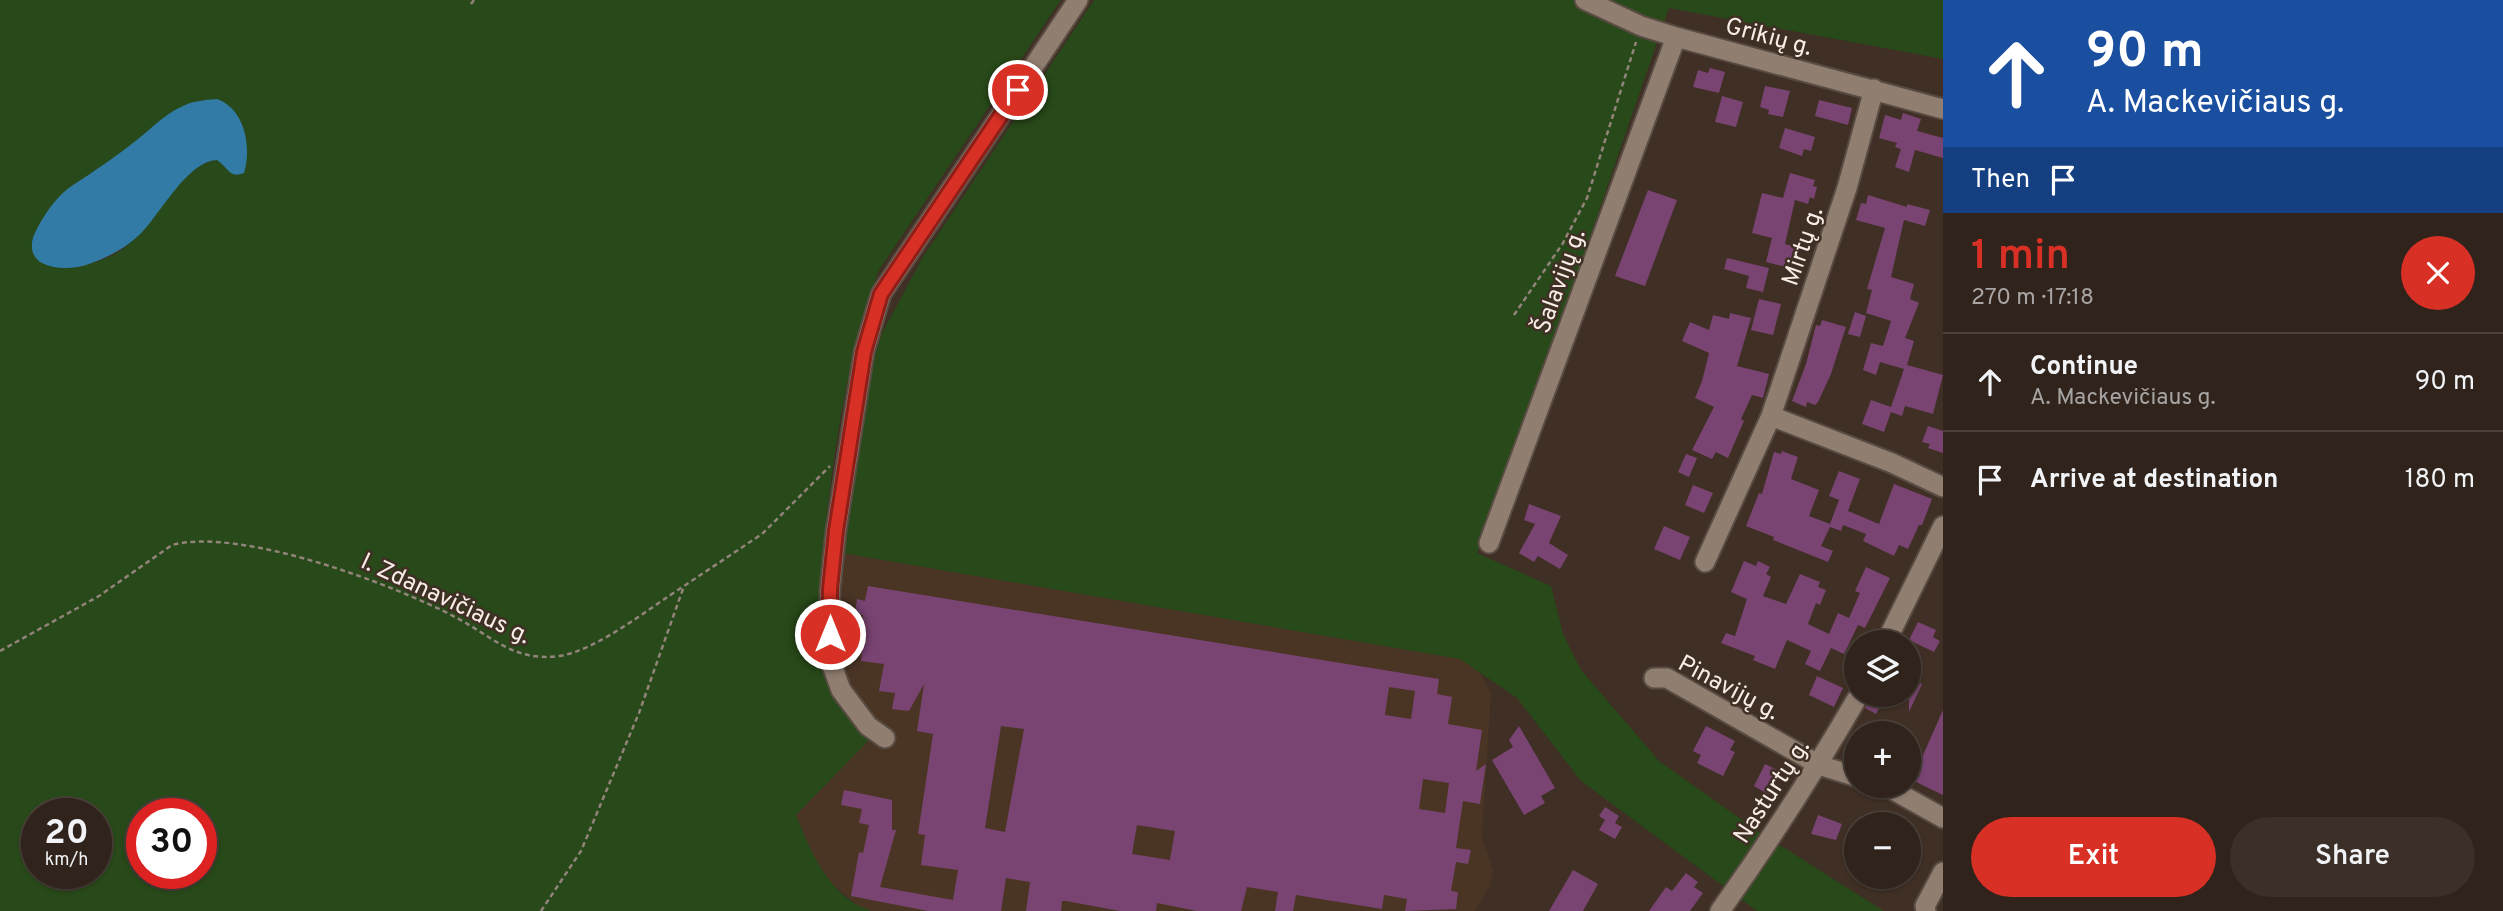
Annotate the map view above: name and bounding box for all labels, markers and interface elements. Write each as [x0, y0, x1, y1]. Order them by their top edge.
street label: Grikių g. [1722, 12, 1815, 64]
text: 90 m [2086, 23, 2204, 85]
icon: ahead [1971, 28, 2062, 119]
pin [988, 60, 1048, 120]
icon: arrive [999, 71, 1037, 109]
text: A. Mackevičiaus g. [2086, 84, 2344, 124]
icon: arrive [2044, 161, 2082, 199]
text: Then [1971, 164, 2030, 197]
street label: Mirtų g. [1776, 203, 1831, 290]
street label: Šalavijų g. [1526, 225, 1594, 338]
text: 1 min [1971, 231, 2070, 284]
button: close [2401, 236, 2475, 310]
text: 270 m · 17:18 [1971, 284, 2094, 313]
text: Continue [2030, 351, 2138, 384]
icon: ahead [1971, 363, 2009, 401]
text: 90 m [2415, 366, 2475, 399]
text: A. Mackevičiaus g. [2030, 384, 2216, 413]
icon: arrive [1971, 461, 2009, 499]
text: Arrive at destination [2030, 464, 2278, 497]
text: 180 m [2405, 464, 2475, 497]
street label: I. Zdanavičiaus g. [356, 547, 535, 652]
position arrow [793, 597, 867, 671]
map controls [1844, 630, 1921, 889]
button: layers [1844, 630, 1921, 707]
street label: Pinavijų g. [1672, 650, 1784, 728]
button: + [1844, 721, 1921, 798]
street label: Nasturtų g. [1728, 734, 1817, 850]
speed limit sign: 30 [126, 798, 217, 889]
text: 20 [44, 812, 89, 856]
button: − [1844, 812, 1921, 889]
button: Exit [1971, 817, 2216, 897]
button: Share [2230, 817, 2475, 897]
text: km/h [45, 849, 88, 872]

